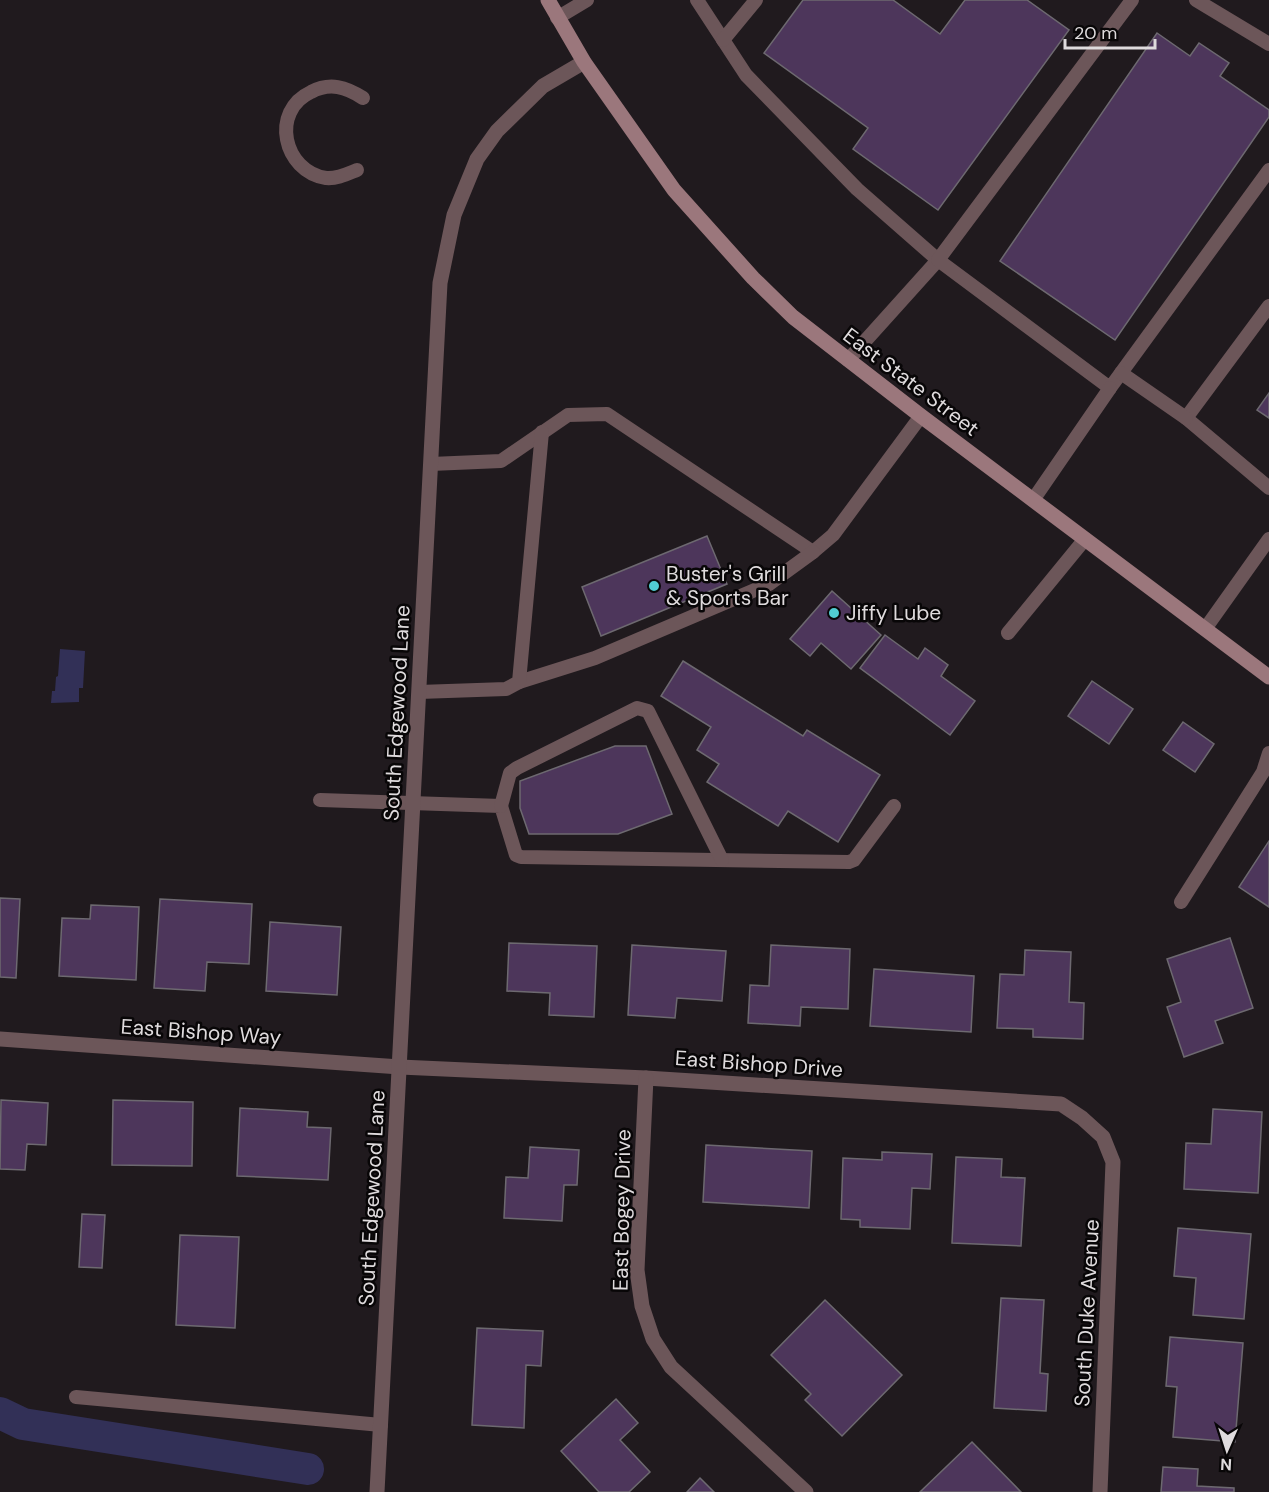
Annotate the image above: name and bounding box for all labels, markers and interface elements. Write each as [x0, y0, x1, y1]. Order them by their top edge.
scale bar [1065, 12, 1155, 50]
text: 20 m [1074, 21, 1117, 45]
street label: East State Street [837, 322, 985, 442]
place label: Buster's Grill & Sports Bar [666, 560, 789, 612]
marker: Buster's Grill & Sports Bar [647, 579, 661, 593]
place label: Jiffy Lube [846, 599, 941, 627]
street label: South Edgewood Lane [377, 604, 417, 822]
marker: Jiffy Lube [827, 606, 841, 620]
street label: East Bishop Way [120, 1012, 282, 1052]
street label: East Bishop Drive [674, 1044, 844, 1084]
street label: South Edgewood Lane [352, 1089, 392, 1307]
street label: East Bogey Drive [607, 1129, 637, 1291]
street label: South Duke Avenue [1068, 1218, 1106, 1407]
north arrow [1197, 1420, 1257, 1480]
text: N [1220, 1454, 1233, 1475]

